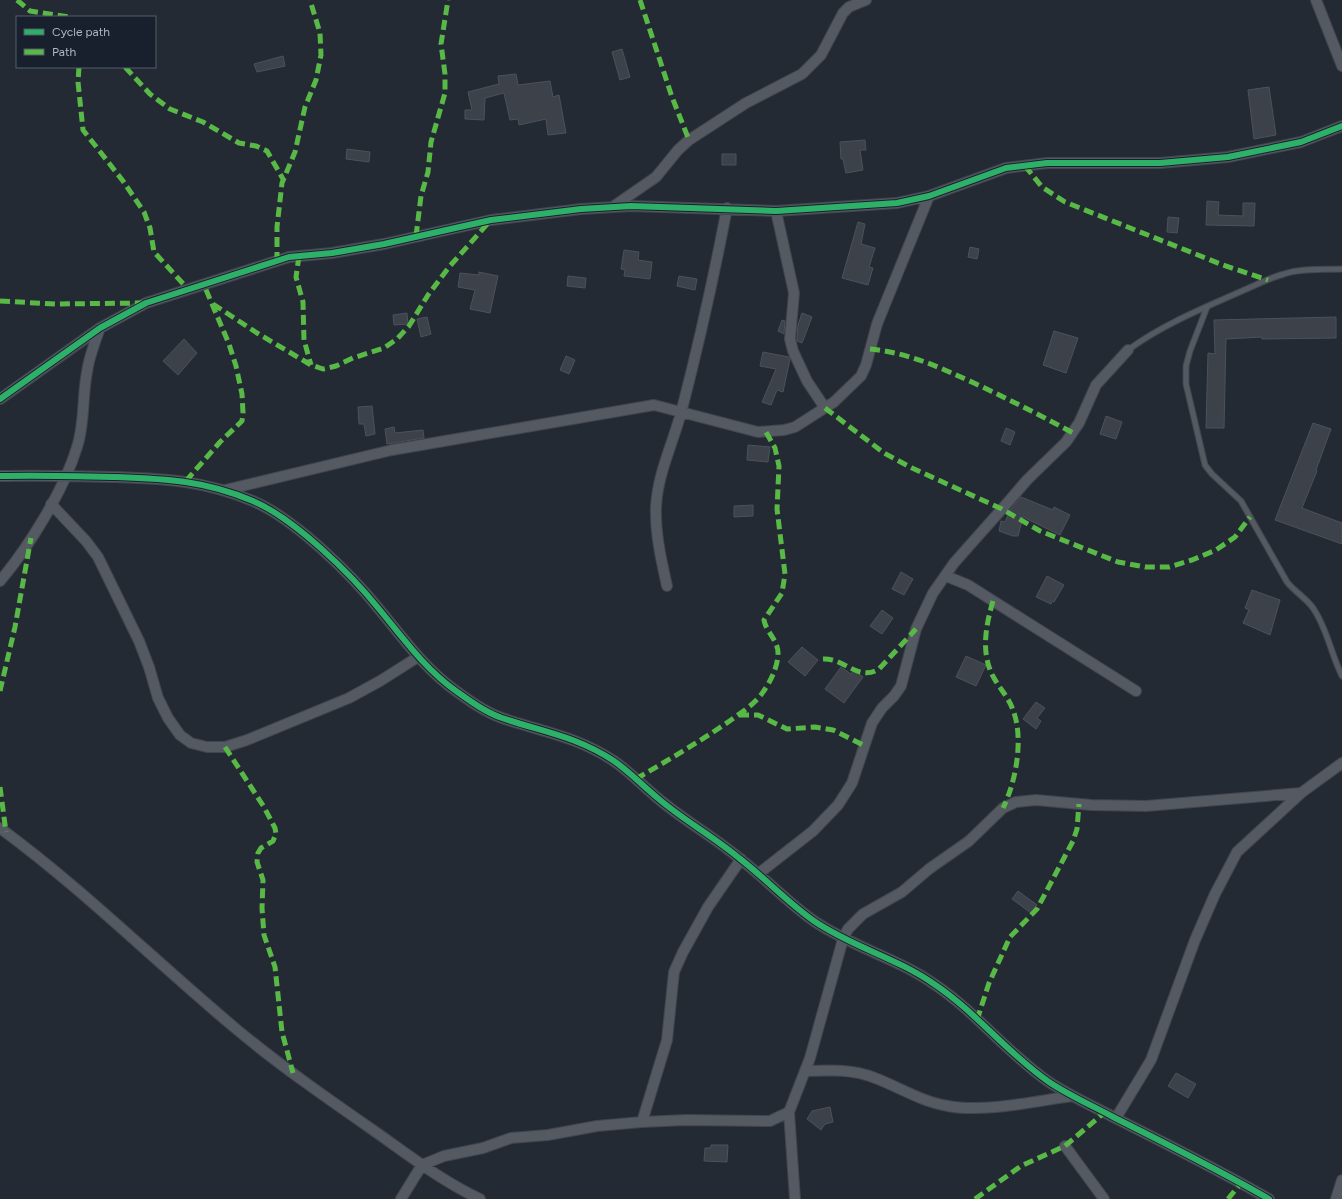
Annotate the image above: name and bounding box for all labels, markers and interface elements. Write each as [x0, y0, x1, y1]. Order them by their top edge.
legend [16, 16, 156, 68]
text: Cycle path [52, 25, 110, 39]
text: Path [52, 45, 76, 59]

